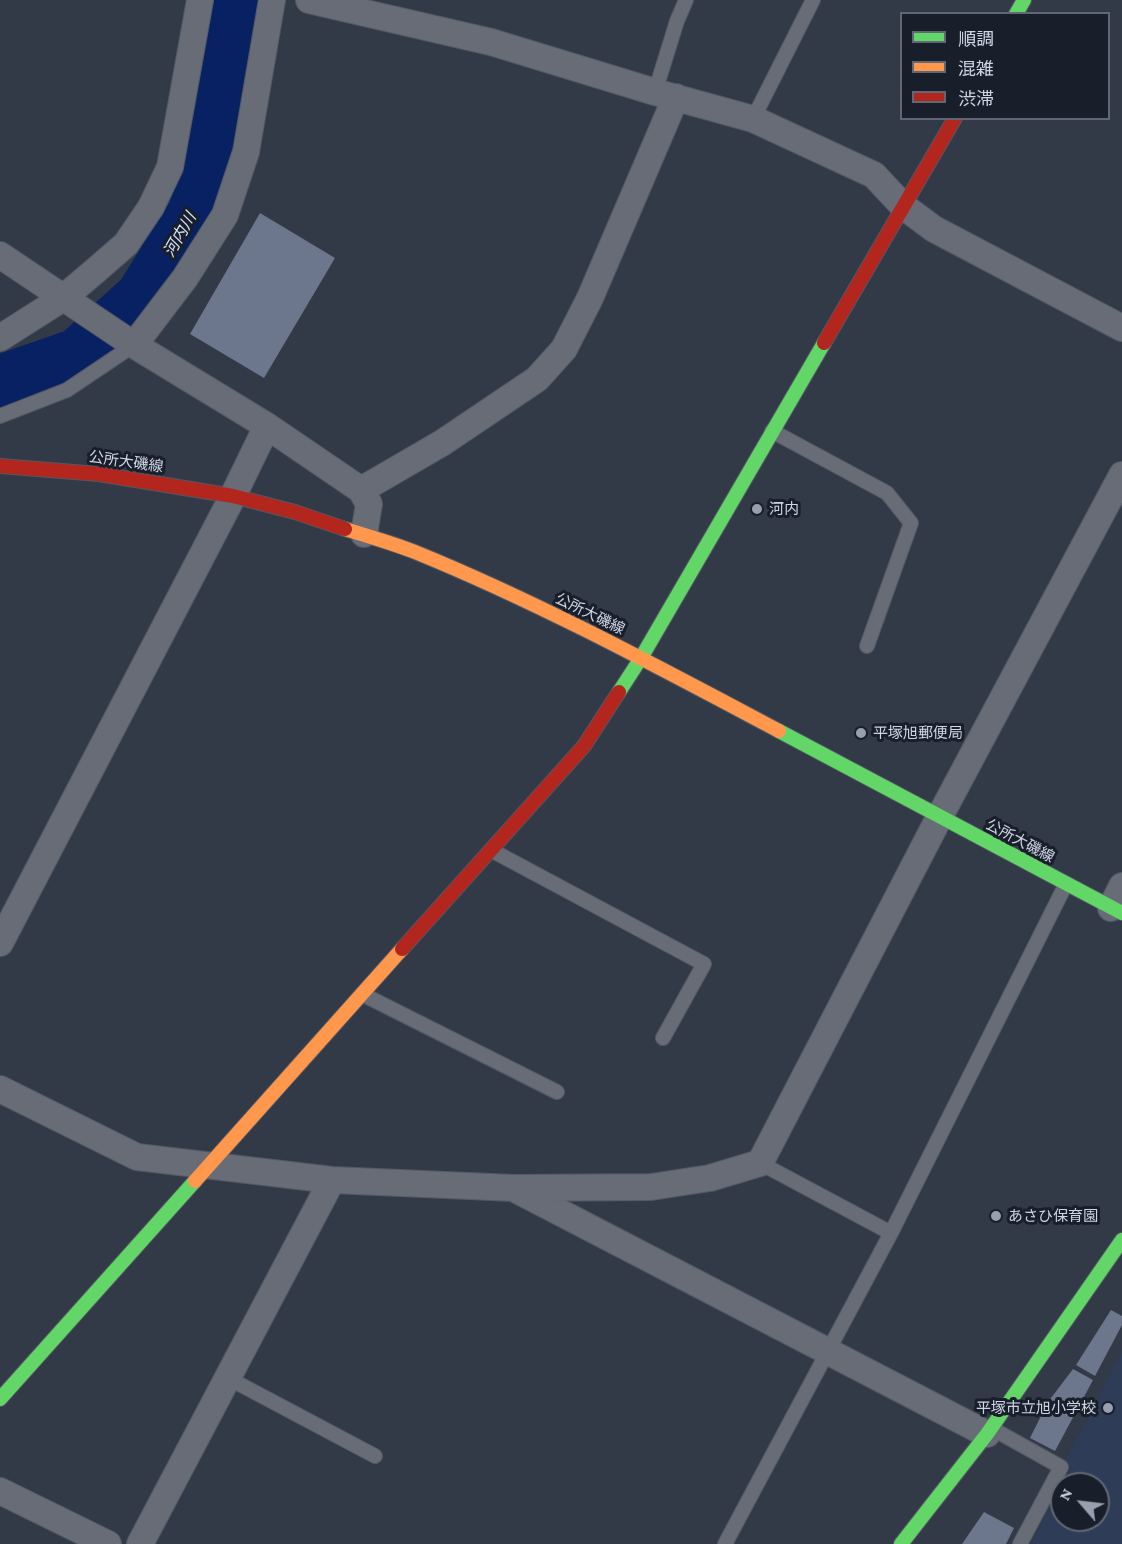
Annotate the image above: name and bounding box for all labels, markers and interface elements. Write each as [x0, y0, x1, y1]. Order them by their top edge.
legend [900, 12, 1110, 120]
text: 順調 [958, 29, 994, 49]
text: 混雑 [958, 59, 994, 79]
text: 渋滞 [958, 89, 994, 109]
water label: 河内川 [160, 209, 200, 261]
street label: 公所大磯線 [88, 448, 164, 476]
place label: 河内 [769, 500, 799, 518]
marker: 河内 [750, 502, 764, 516]
street label: 公所大磯線 [552, 589, 628, 639]
place label: 平塚旭郵便局 [873, 724, 963, 742]
marker: 平塚旭郵便局 [854, 726, 868, 740]
street label: 公所大磯線 [983, 815, 1057, 867]
place label: あさひ保育園 [1008, 1207, 1098, 1225]
marker: あさひ保育園 [989, 1209, 1003, 1223]
place label: 平塚市立旭小学校 [976, 1399, 1096, 1417]
marker: 平塚市立旭小学校 [1101, 1401, 1115, 1415]
north arrow [1050, 1472, 1110, 1532]
text: N [1055, 1485, 1075, 1503]

